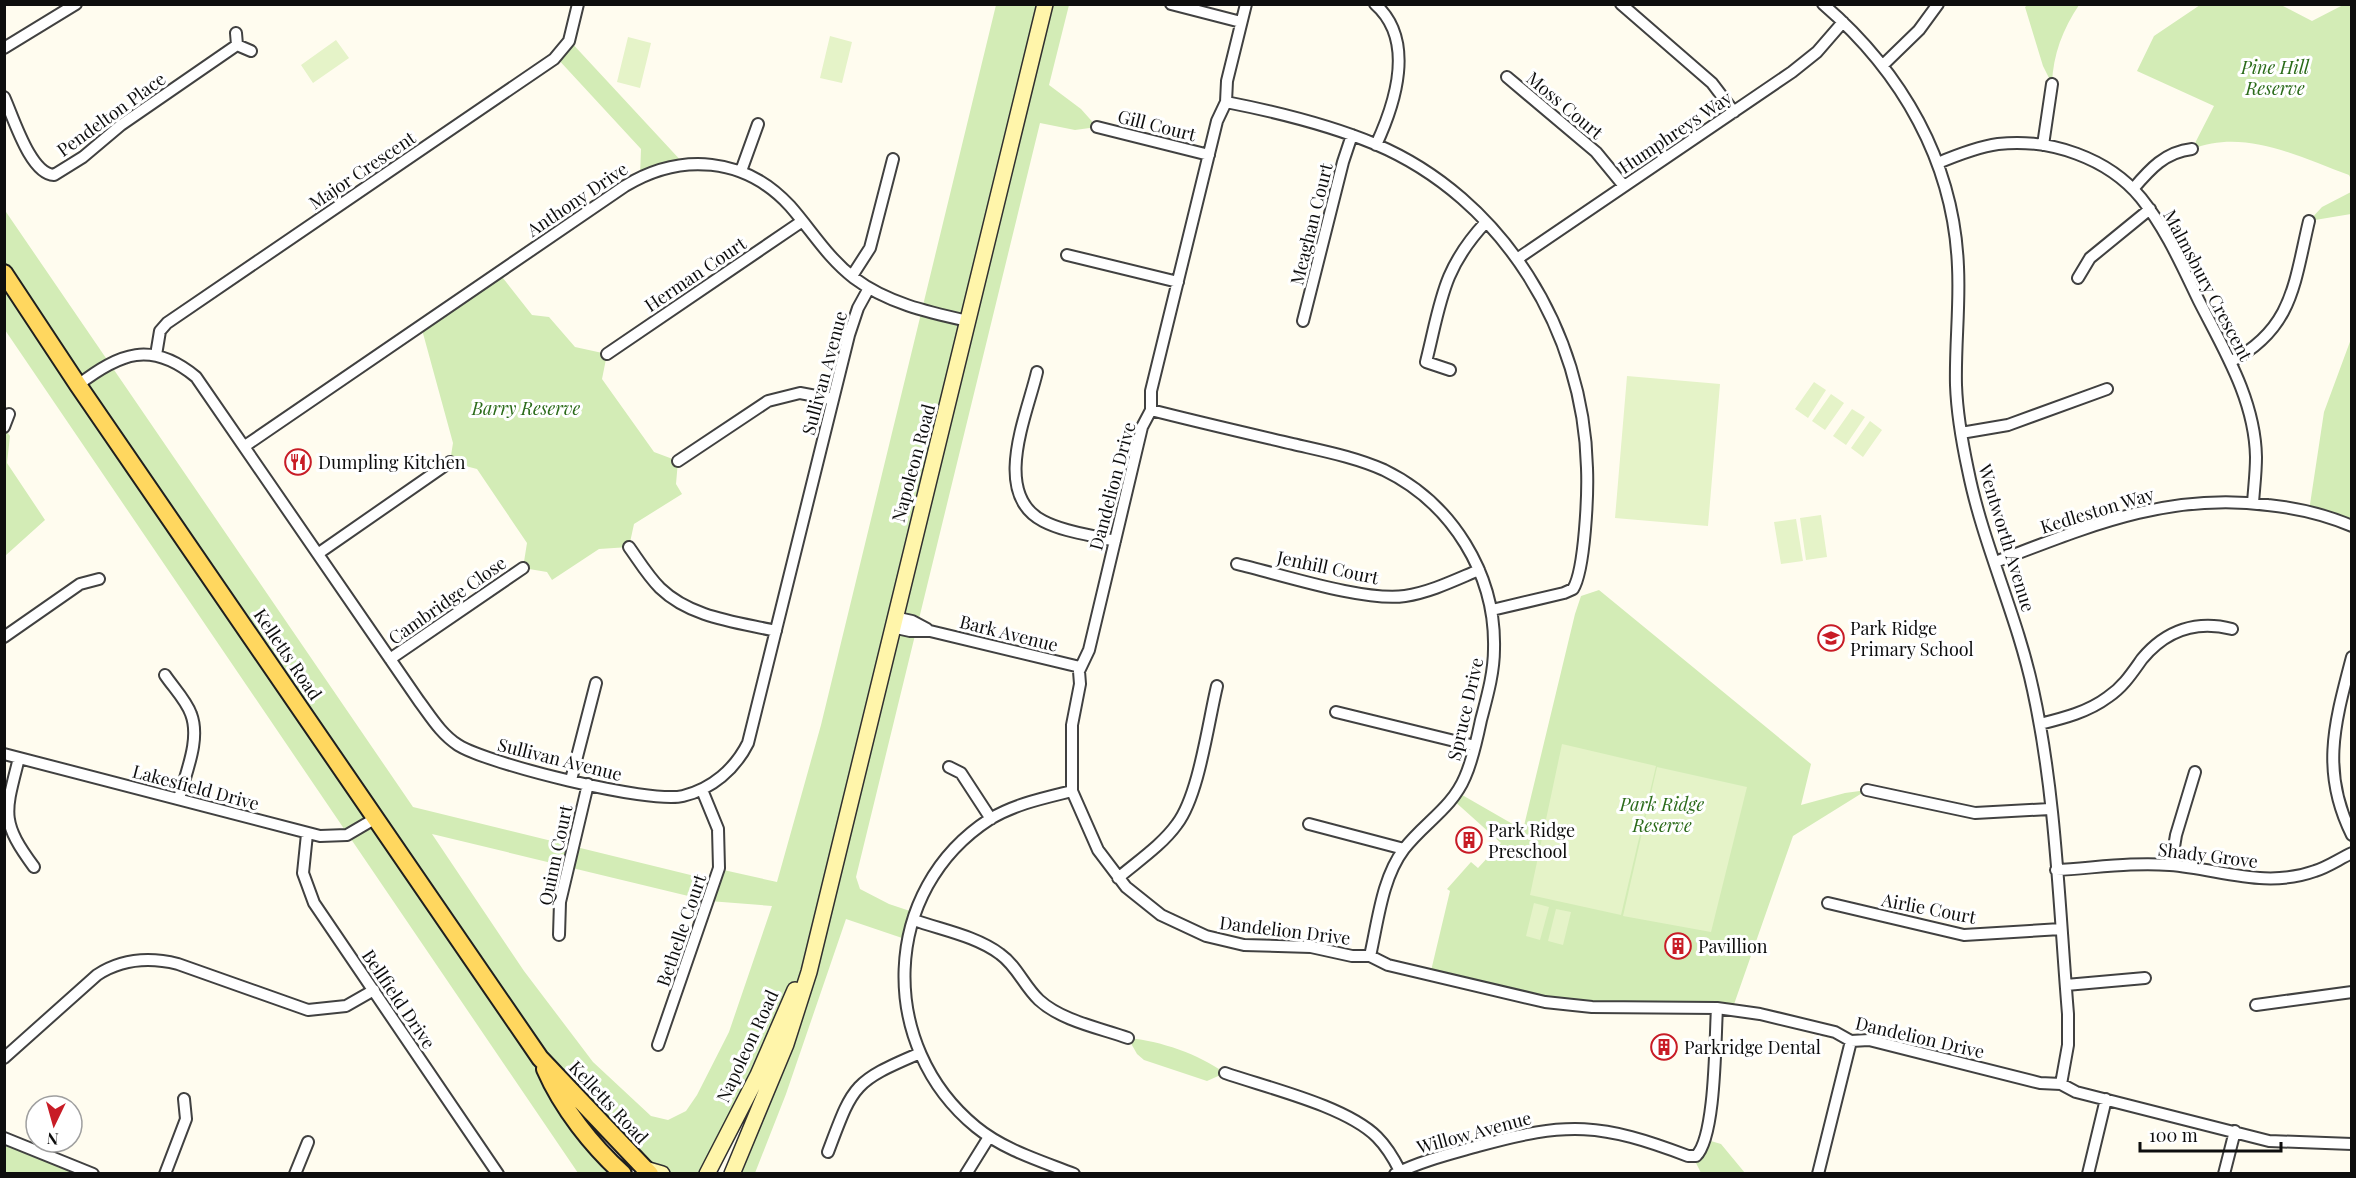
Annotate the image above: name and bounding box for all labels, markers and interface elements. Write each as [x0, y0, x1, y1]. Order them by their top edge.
park label: Pine Hill Reserve [2240, 55, 2310, 100]
street label: Pendelton Place [52, 66, 170, 162]
street label: Moss Court [1522, 66, 1609, 144]
street label: Humphreys Way [1614, 85, 1736, 179]
street label: Gill Court [1115, 104, 1199, 146]
street label: Major Crescent [304, 125, 420, 214]
street label: Anthony Drive [521, 156, 632, 242]
street label: Meaghan Court [1284, 160, 1338, 287]
street label: Malmsbury Crescent [2158, 205, 2258, 365]
street label: Herman Court [640, 231, 751, 317]
street label: Sullivan Avenue [796, 308, 852, 438]
park label: Barry Reserve [471, 396, 581, 420]
street label: Napoleon Road [886, 401, 940, 525]
street label: Dandelion Drive [1083, 419, 1141, 553]
restaurant icon: Dumpling Kitchen [283, 447, 313, 477]
place label: Dumpling Kitchen [318, 450, 466, 474]
street label: Wentworth Avenue [1973, 460, 2041, 615]
street label: Kedleston Way [2037, 481, 2157, 539]
street label: Jenhill Court [1274, 544, 1382, 590]
street label: Cambridge Close [383, 550, 511, 650]
street label: Kelletts Road [249, 604, 328, 705]
street label: Bark Avenue [957, 609, 1061, 657]
place label: Park Ridge Primary School [1850, 616, 1974, 661]
school or university icon: Park Ridge Primary School [1816, 623, 1846, 653]
street label: Spruce Drive [1441, 655, 1489, 763]
street label: Sullivan Avenue [495, 732, 625, 786]
street label: Lakesfield Drive [130, 759, 262, 815]
park label: Park Ridge Reserve [1619, 792, 1704, 837]
street label: Quinn Court [533, 802, 577, 907]
place label: Park Ridge Preschool [1488, 818, 1575, 863]
building icon: Park Ridge Preschool [1454, 825, 1484, 855]
street label: Shady Grove [2157, 837, 2259, 873]
street label: Bethelle Court [651, 870, 712, 989]
street label: Airlie Court [1879, 887, 1979, 929]
street label: Dandelion Drive [1218, 910, 1352, 950]
building icon: Pavillion [1663, 931, 1693, 961]
place label: Pavillion [1698, 934, 1768, 958]
street label: Bellfield Drive [357, 945, 441, 1053]
street label: Napoleon Road [710, 985, 784, 1106]
street label: Dandelion Drive [1853, 1010, 1987, 1064]
building icon: Parkridge Dental [1649, 1032, 1679, 1062]
place label: Parkridge Dental [1684, 1035, 1821, 1059]
street label: Kelletts Road [564, 1055, 654, 1149]
north arrow [24, 1094, 84, 1154]
street label: Willow Avenue [1413, 1105, 1534, 1159]
scale bar [2140, 1115, 2281, 1153]
text: 100 m [2149, 1123, 2198, 1147]
text: N [46, 1128, 59, 1150]

